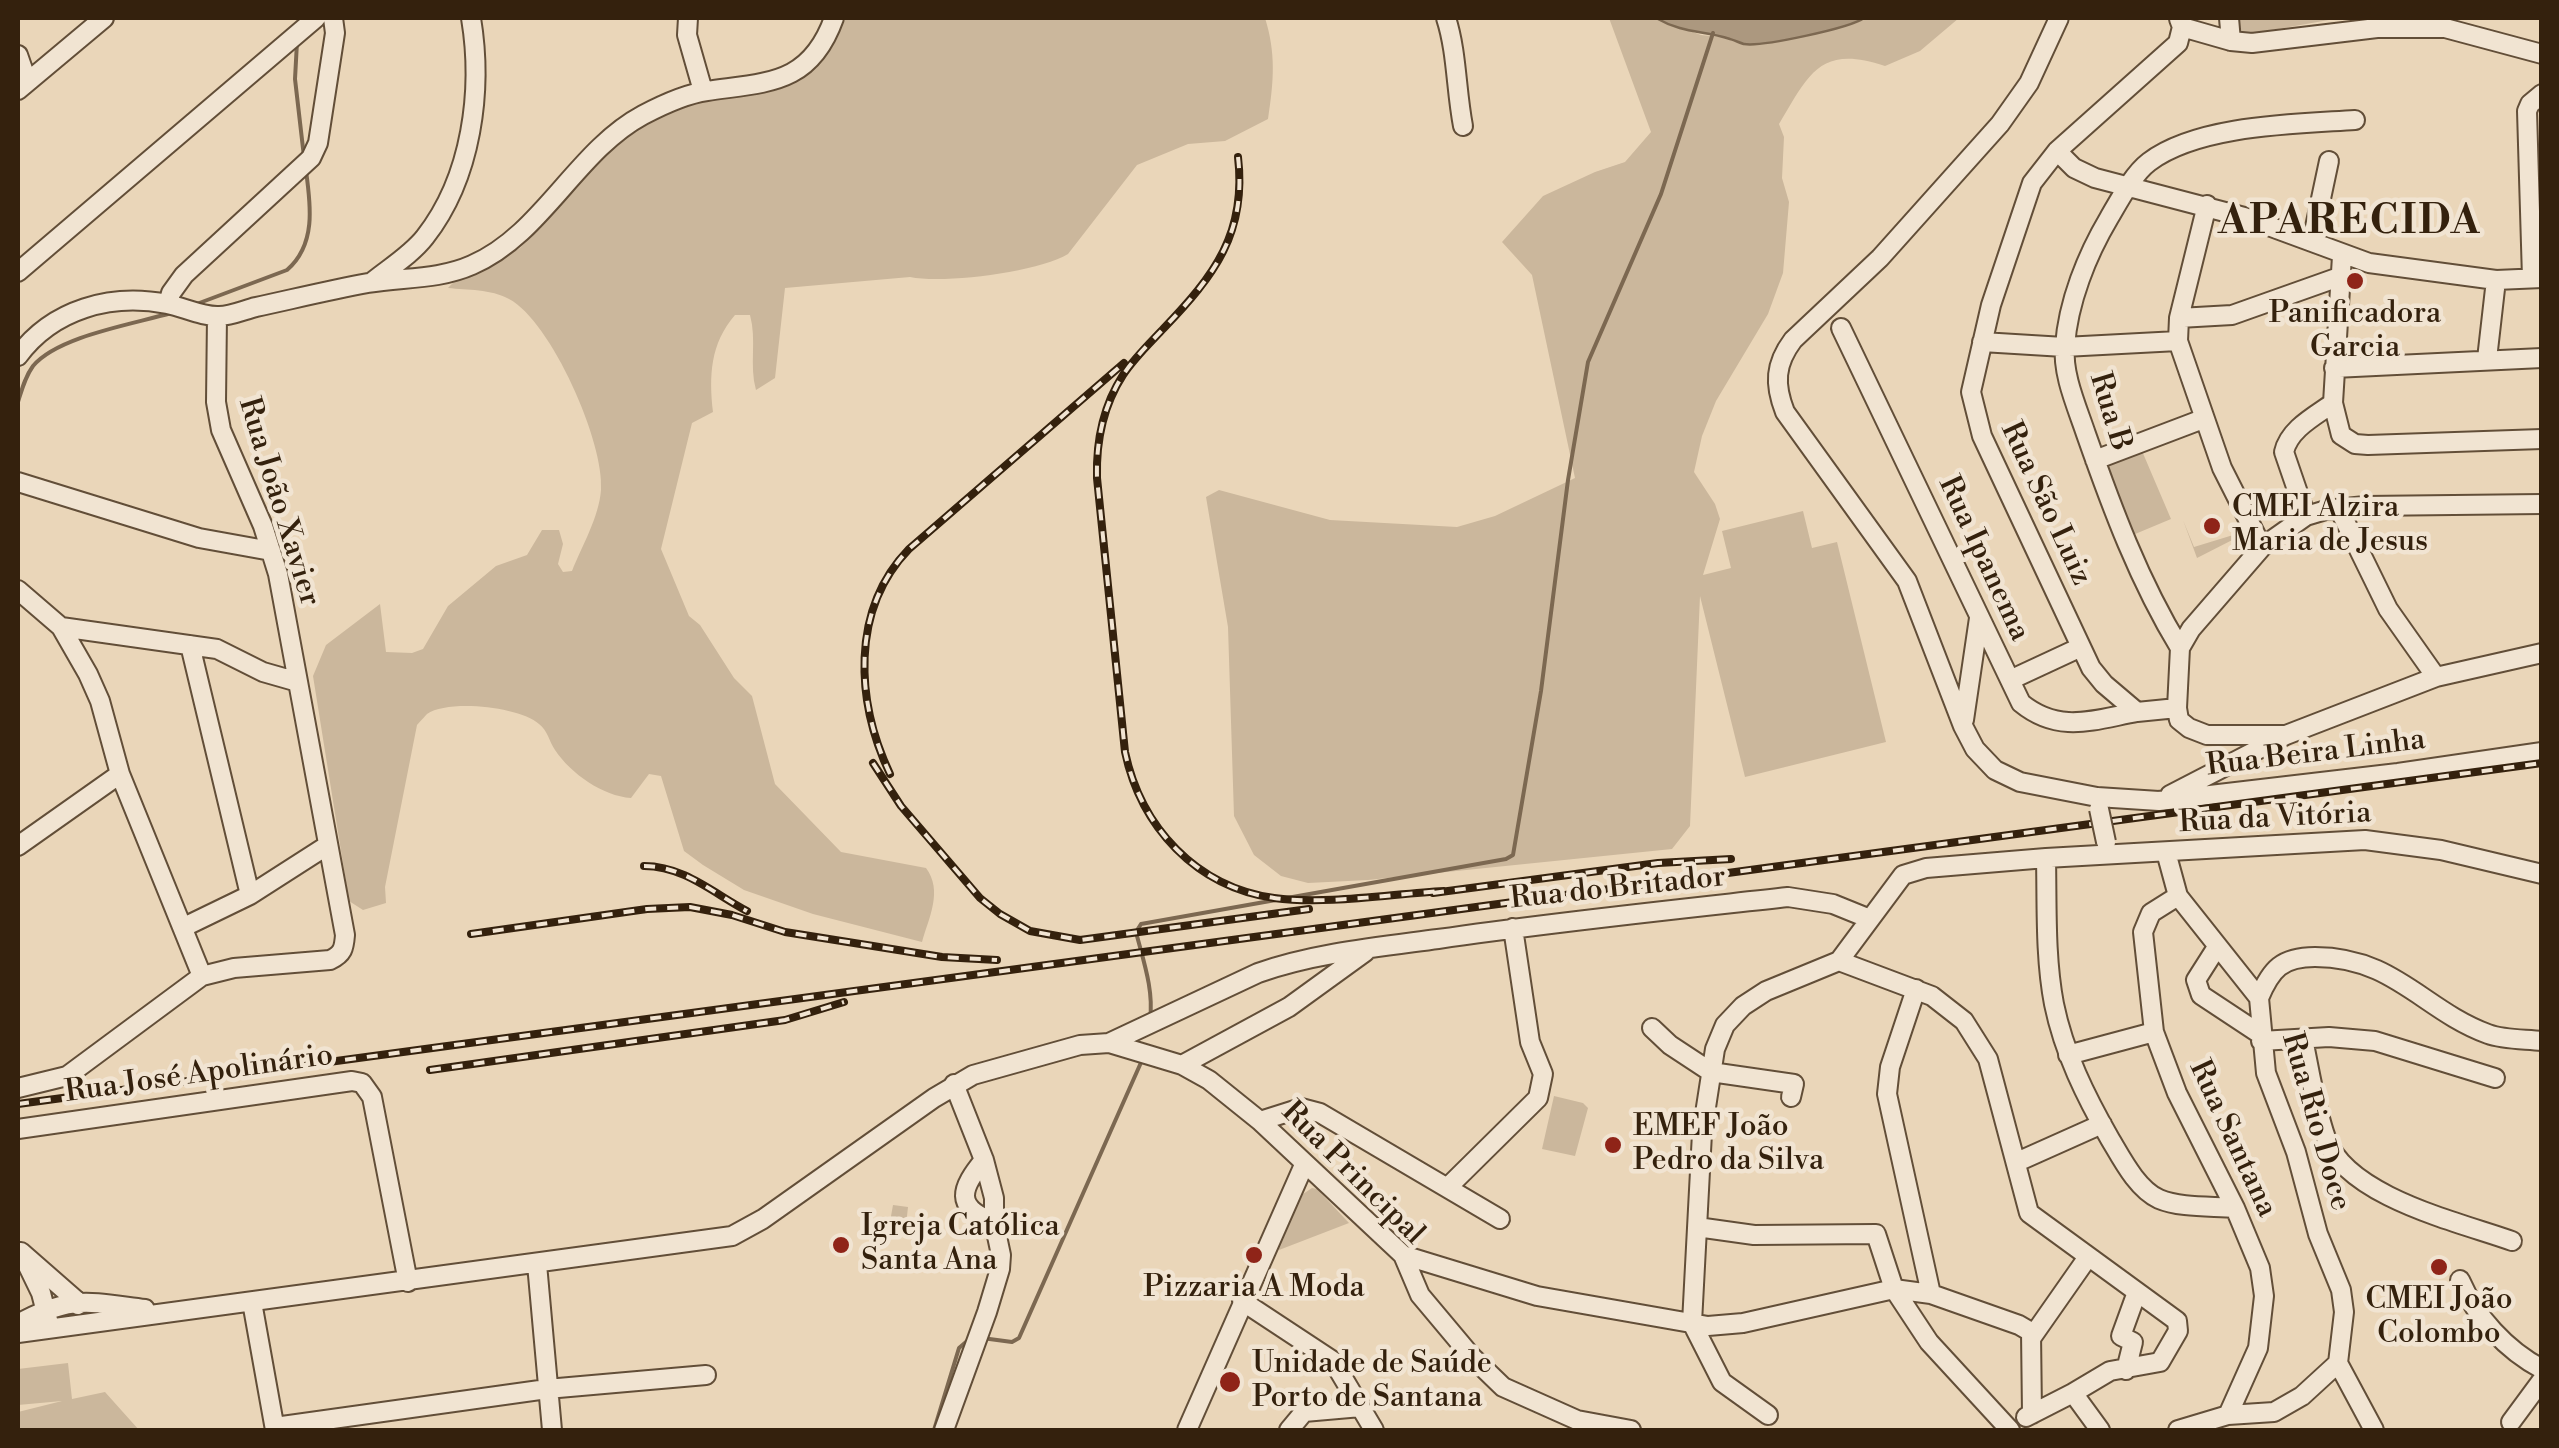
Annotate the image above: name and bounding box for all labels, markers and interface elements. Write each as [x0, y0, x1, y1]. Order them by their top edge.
district label: APARECIDA [2218, 199, 2482, 247]
marker: Panificadora Garcia [2344, 270, 2366, 292]
place label: Panificadora Garcia [2269, 297, 2441, 368]
street label: Rua B [2080, 368, 2138, 456]
street label: Rua João Xavier [229, 393, 327, 611]
street label: Rua São Luiz [1992, 417, 2098, 591]
street label: Rua Ipanema [1929, 471, 2037, 647]
place label: CMEI Alzira Maria de Jesus [2232, 491, 2428, 562]
marker: CMEI Alzira Maria de Jesus [2201, 515, 2223, 537]
street label: Rua Beira Linha [2205, 723, 2427, 785]
street label: Rua da Vitória [2178, 796, 2372, 842]
street label: Rua do Britador [1508, 860, 1728, 918]
street label: Rua Rio Doce [2272, 1029, 2358, 1215]
street label: Rua José Apolinário [63, 1038, 335, 1112]
street label: Rua Santana [2180, 1055, 2284, 1223]
street label: Rua Principal [1273, 1095, 1431, 1253]
place label: EMEF João Pedro da Silva [1633, 1110, 1824, 1180]
marker: EMEF João Pedro da Silva [1602, 1134, 1624, 1156]
place label: Igreja Católica Santa Ana [861, 1210, 1060, 1280]
marker: Igreja Católica Santa Ana [830, 1234, 852, 1256]
marker: Pizzaria A Moda [1243, 1244, 1265, 1266]
marker: CMEI João Colombo [2428, 1256, 2450, 1278]
place label: Pizzaria A Moda [1143, 1271, 1365, 1307]
place label: CMEI João Colombo [2365, 1283, 2513, 1354]
place label: Unidade de Saúde Porto de Santana [1252, 1347, 1492, 1418]
marker: Unidade de Saúde Porto de Santana [1217, 1369, 1243, 1395]

